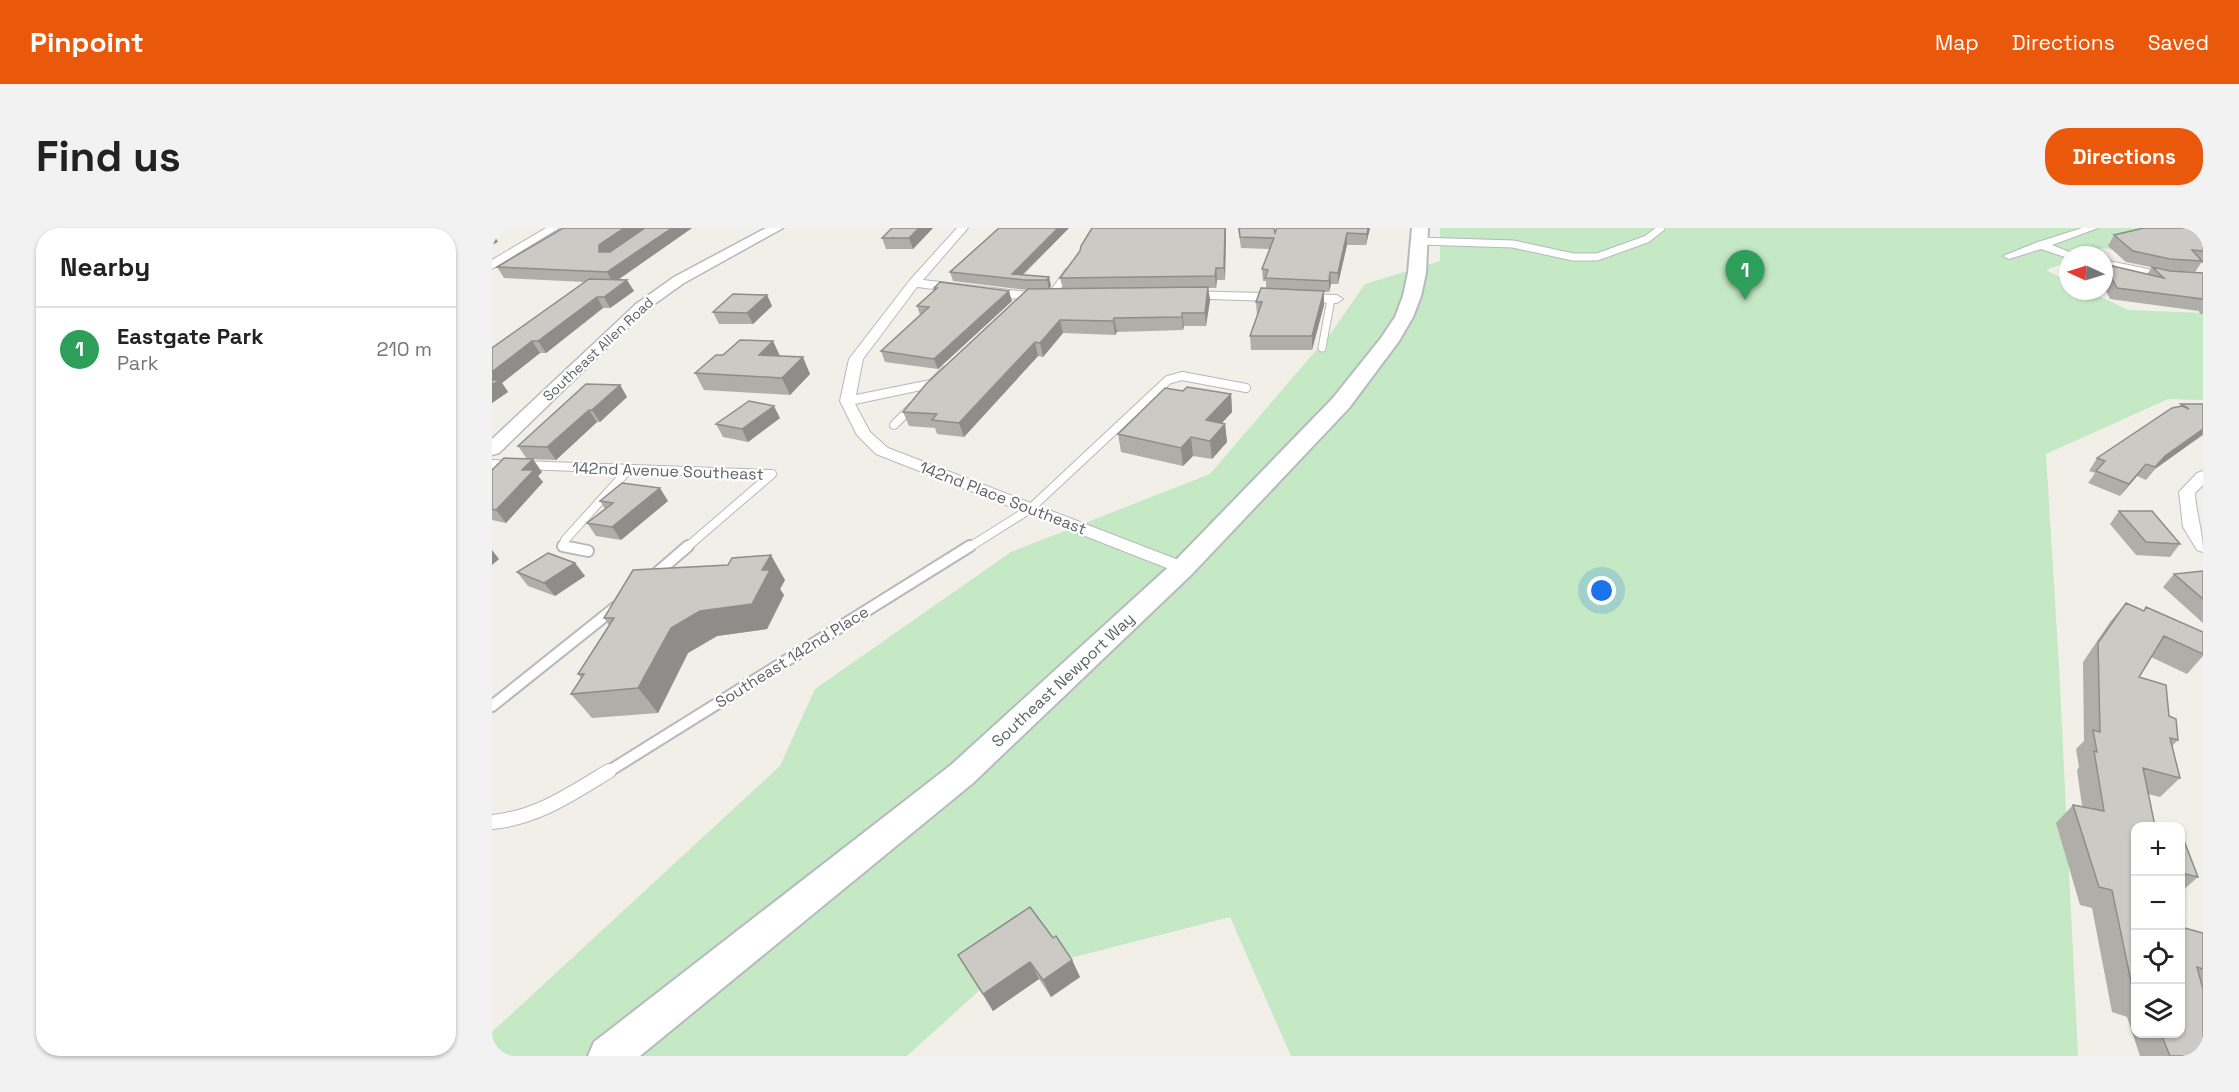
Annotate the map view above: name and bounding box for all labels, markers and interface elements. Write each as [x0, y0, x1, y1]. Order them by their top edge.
text: Pinpoint [30, 24, 144, 60]
text: Map [1935, 29, 1979, 56]
text: Directions [2012, 29, 2115, 56]
text: Saved [2148, 29, 2209, 56]
button: Directions [2045, 128, 2203, 185]
text: Find us [36, 130, 181, 183]
north arrow [2059, 246, 2113, 300]
text: Nearby [60, 250, 150, 284]
pin: 1 [1726, 250, 1764, 300]
street label: Southeast Allen Road [539, 293, 657, 405]
text: Eastgate Park [117, 322, 264, 350]
text: 1 [75, 336, 84, 362]
text: 210 m [376, 336, 432, 362]
text: Park [117, 350, 159, 376]
street label: 142nd Place Southeast [917, 456, 1089, 540]
street label: 142nd Avenue Southeast [572, 457, 764, 485]
your location [1587, 576, 1616, 605]
street label: Southeast 142nd Place [711, 601, 873, 713]
street label: Southeast Newport Way [987, 608, 1139, 752]
map controls [2131, 822, 2185, 1038]
button: + [2131, 822, 2185, 876]
button: − [2131, 876, 2185, 930]
button: locate [2131, 930, 2185, 984]
button: layers [2131, 984, 2185, 1038]

